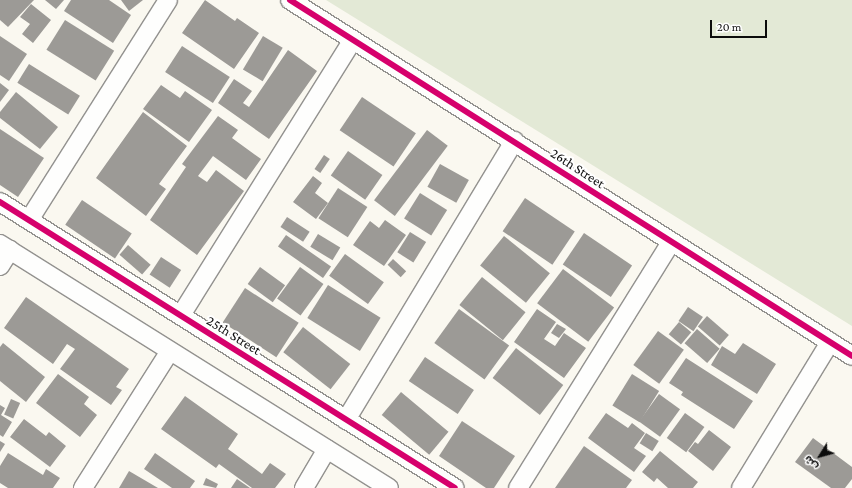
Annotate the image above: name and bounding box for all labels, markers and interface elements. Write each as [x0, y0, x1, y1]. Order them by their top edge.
scale bar [712, 12, 769, 38]
text: 20 m [717, 20, 741, 34]
street label: 26th Street [548, 144, 608, 192]
street label: 25th Street [204, 312, 264, 358]
north arrow [800, 436, 840, 476]
text: ش [801, 454, 820, 473]

